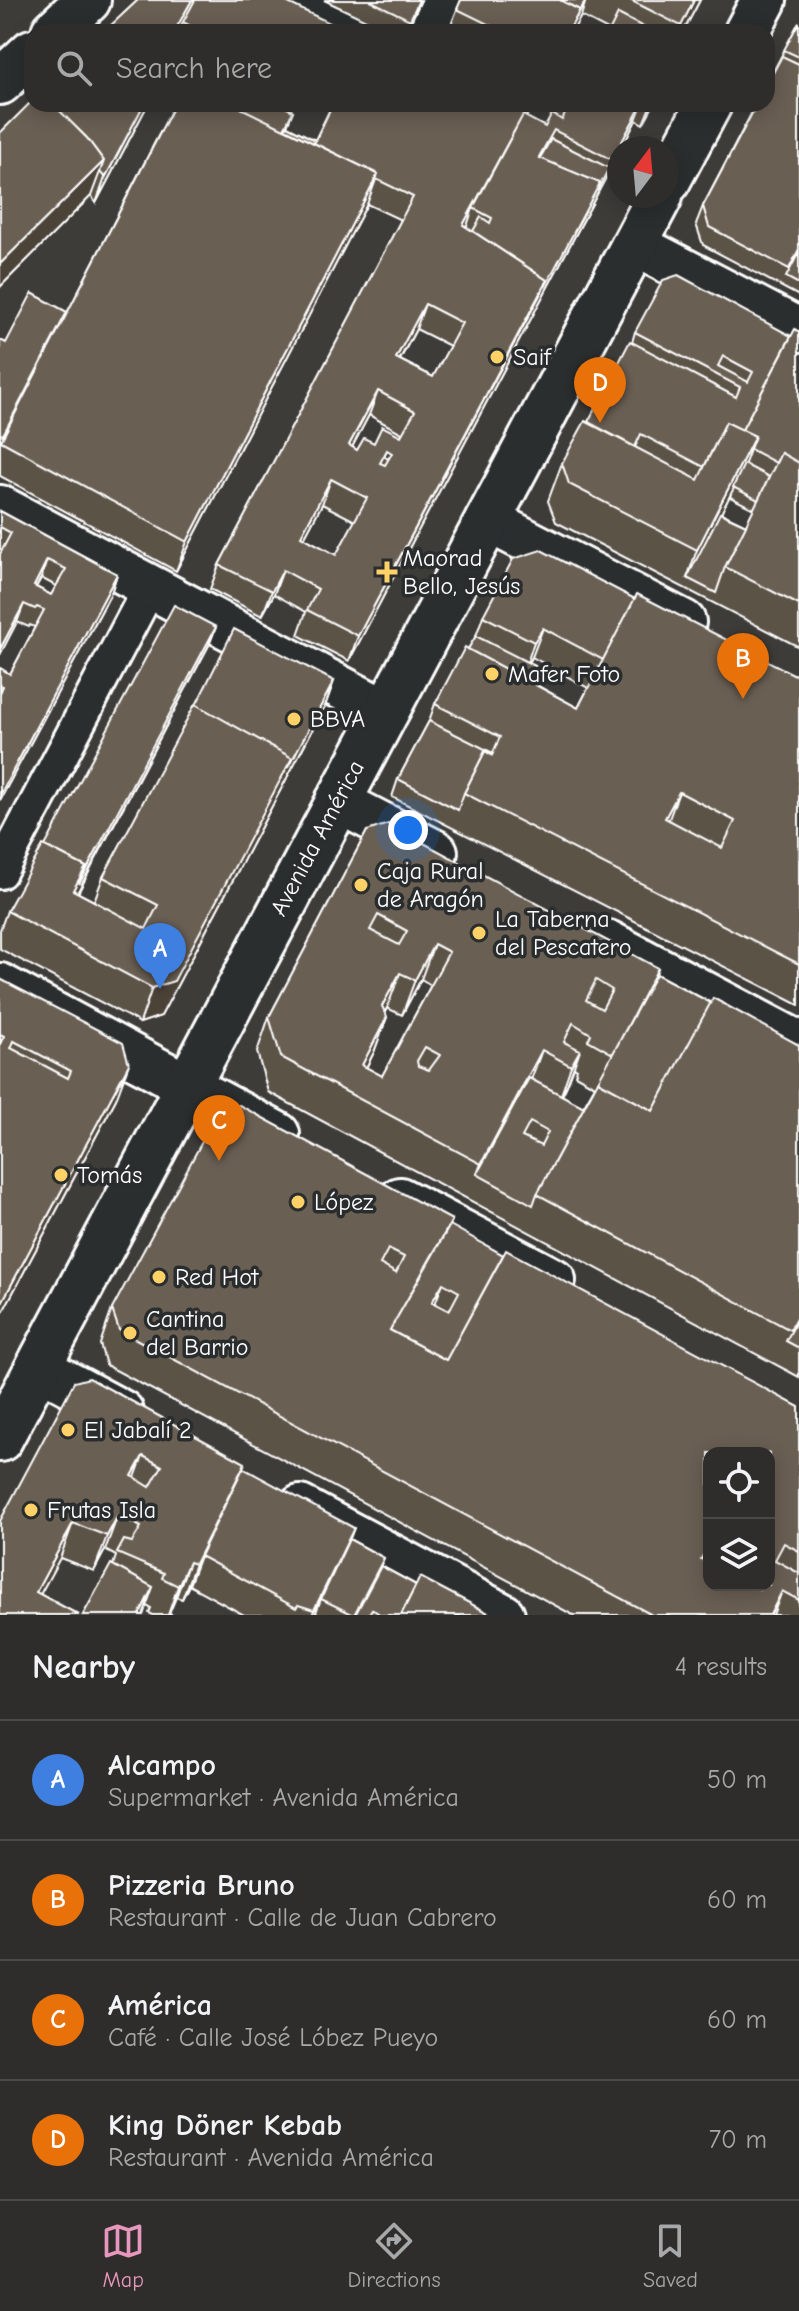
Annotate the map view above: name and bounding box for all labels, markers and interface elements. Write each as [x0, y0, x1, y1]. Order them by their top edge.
search box [24, 24, 775, 112]
icon: search [52, 46, 96, 90]
text: Search here [116, 51, 272, 86]
north arrow [607, 136, 679, 208]
place label: Saif [513, 343, 552, 371]
marker: Saif [488, 348, 506, 366]
pin: D [574, 357, 626, 423]
place label: Maorad Bello, Jesús [403, 544, 520, 600]
marker: Maorad Bello, Jesús [378, 563, 396, 581]
pin: B [717, 633, 769, 699]
place label: Mafer Foto [508, 660, 620, 688]
marker: Mafer Foto [483, 665, 501, 683]
place label: BBVA [310, 705, 365, 733]
marker: BBVA [285, 710, 303, 728]
street label: Avenida América [264, 755, 370, 921]
your location [388, 810, 428, 850]
place label: Caja Rural de Aragón [377, 857, 484, 913]
marker: Caja Rural de Aragón [352, 876, 370, 894]
place label: La Taberna del Pescatero [495, 905, 631, 961]
pin: A [134, 923, 186, 989]
marker: La Taberna del Pescatero [470, 924, 488, 942]
pin: C [193, 1095, 245, 1161]
place label: Tomás [77, 1161, 142, 1189]
marker: Tomás [52, 1166, 70, 1184]
place label: López [314, 1188, 374, 1216]
marker: López [289, 1193, 307, 1211]
place label: Red Hot [175, 1263, 260, 1291]
marker: Red Hot [150, 1268, 168, 1286]
place label: Cantina del Barrio [146, 1305, 248, 1361]
marker: Cantina del Barrio [121, 1324, 139, 1342]
place label: El Jabalí 2 [84, 1416, 192, 1444]
marker: El Jabalí 2 [59, 1421, 77, 1439]
map controls [703, 1447, 775, 1591]
button: locate [703, 1447, 775, 1519]
place label: Frutas Isla [47, 1496, 156, 1524]
marker: Frutas Isla [22, 1501, 40, 1519]
button: layers [703, 1519, 775, 1591]
text: Nearby [32, 1647, 135, 1687]
text: 4 results [675, 1652, 767, 1682]
text: Alcampo [108, 1748, 216, 1783]
text: A [51, 1765, 65, 1795]
text: 50 m [707, 1765, 767, 1795]
text: Supermarket · Avenida América [108, 1783, 459, 1813]
text: Pizzeria Bruno [108, 1868, 295, 1903]
text: B [50, 1885, 66, 1915]
text: 60 m [707, 1885, 767, 1915]
text: Restaurant · Calle de Juan Cabrero [108, 1903, 497, 1933]
text: América [108, 1988, 212, 2023]
text: C [50, 2005, 66, 2035]
text: 60 m [707, 2005, 767, 2035]
text: Café · Calle José Lóbez Pueyo [108, 2023, 438, 2053]
text: King Döner Kebab [108, 2108, 342, 2143]
text: D [50, 2125, 66, 2155]
text: 70 m [709, 2125, 767, 2155]
text: Restaurant · Avenida América [108, 2143, 434, 2173]
tab: Map [101, 2219, 145, 2293]
tab: Directions [348, 2219, 441, 2293]
tab: Saved [643, 2219, 698, 2293]

